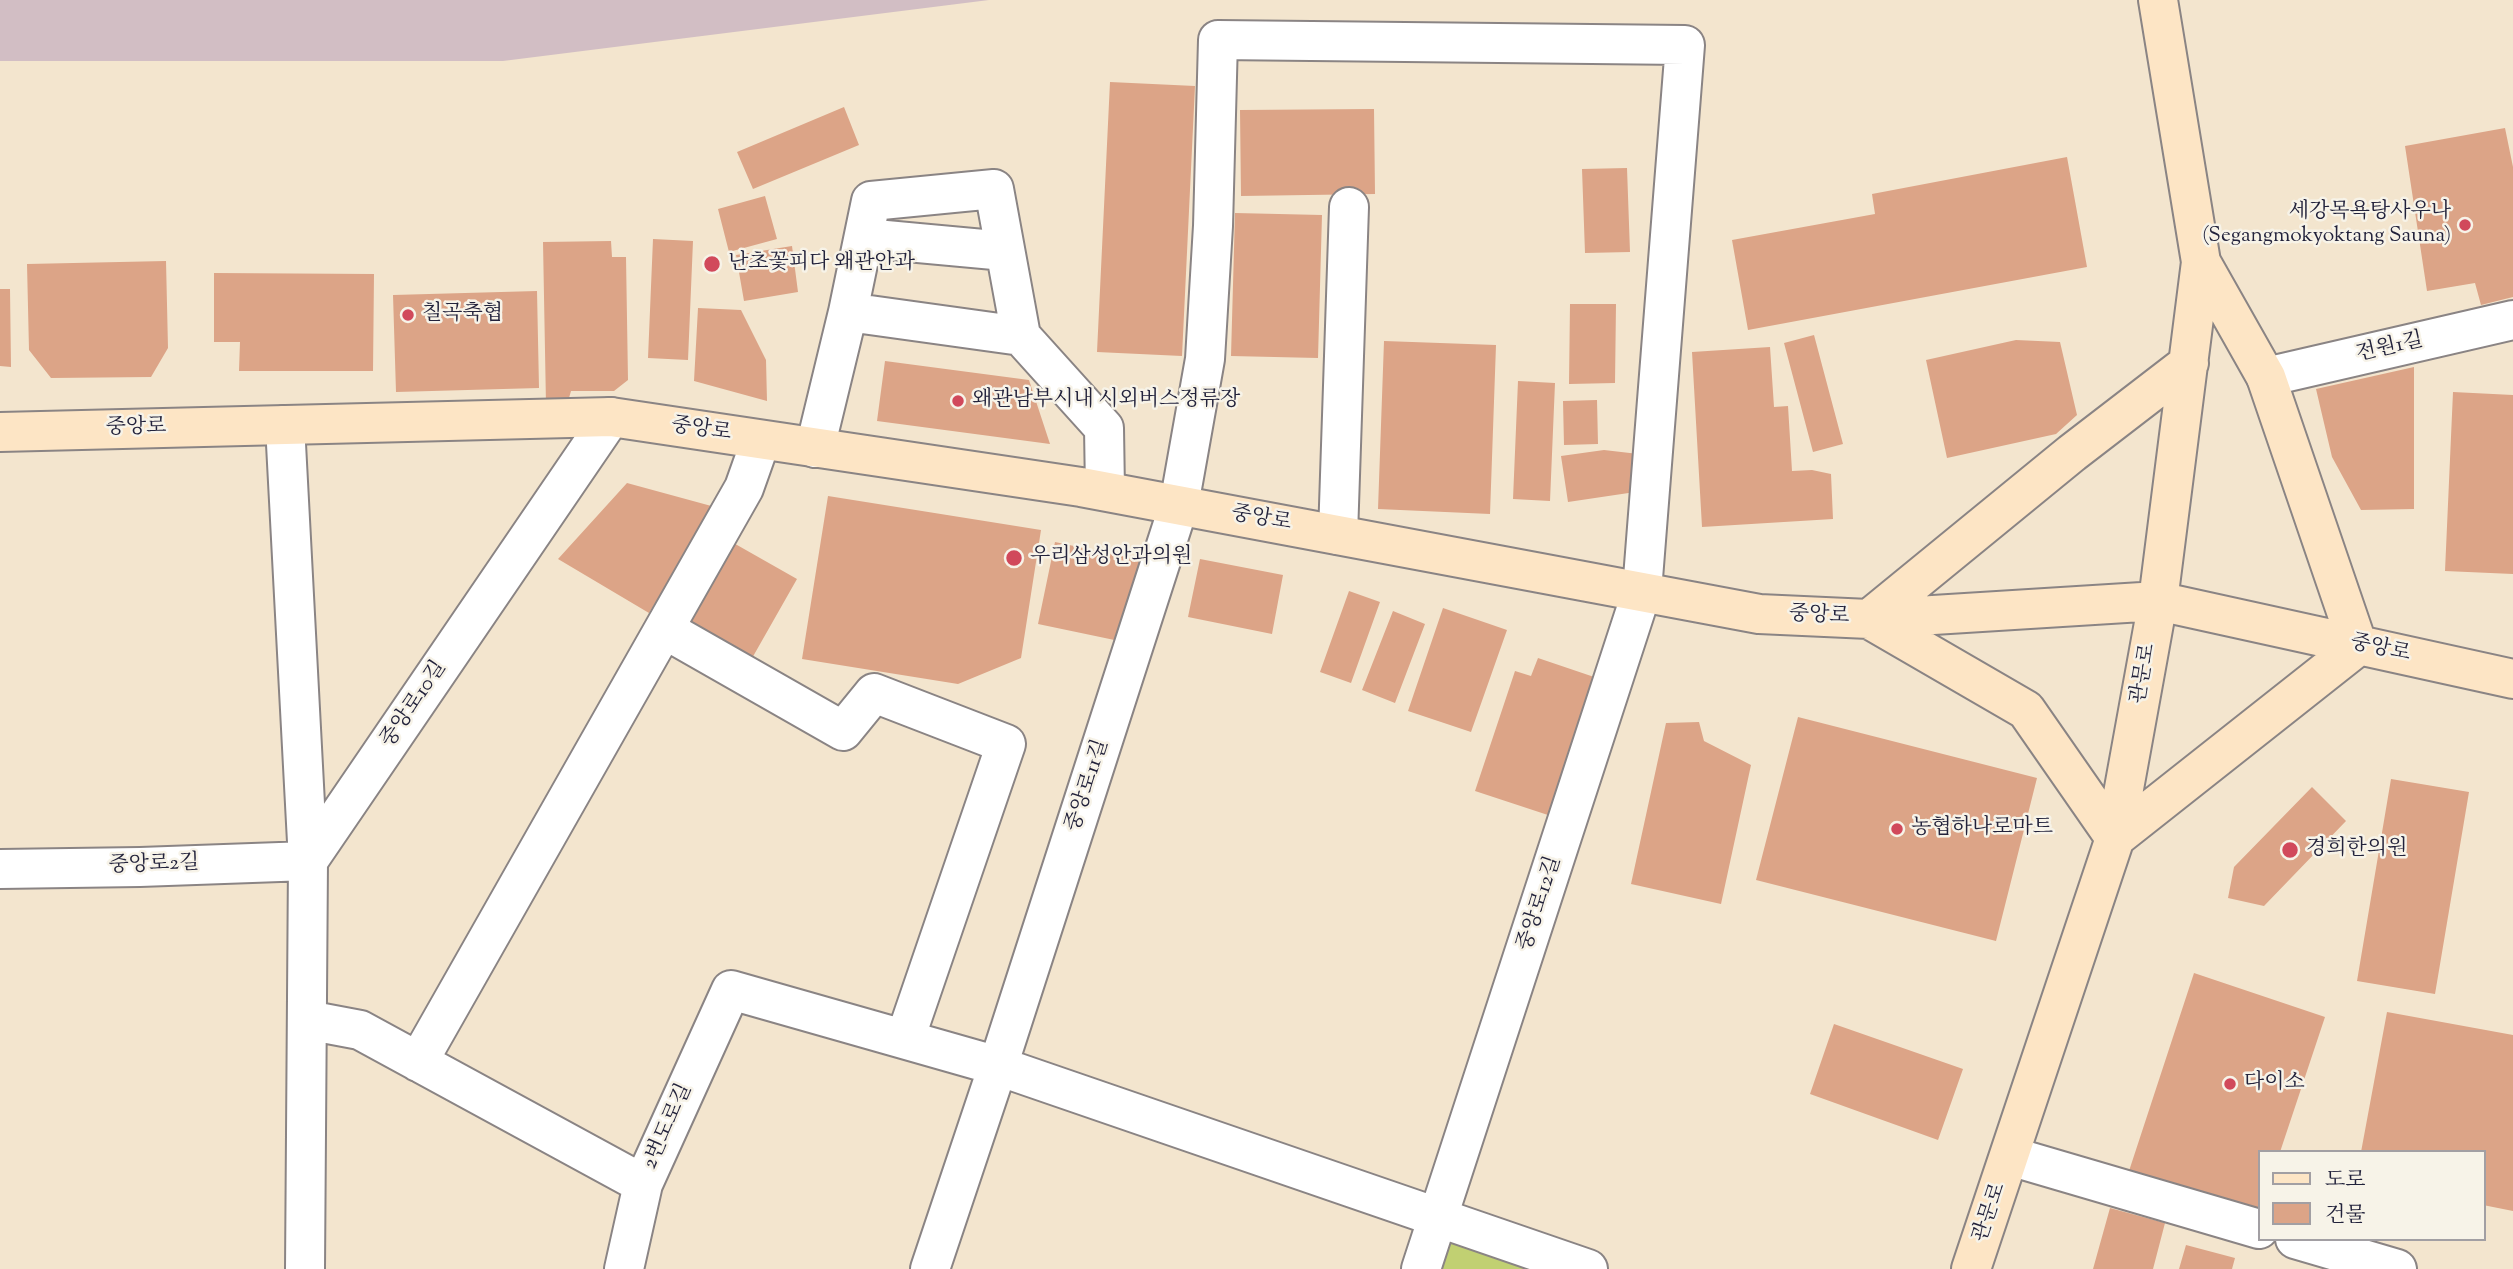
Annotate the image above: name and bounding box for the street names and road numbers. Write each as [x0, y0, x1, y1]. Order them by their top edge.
street label: 전원1길 [2354, 329, 2426, 369]
street label: 중앙로 [669, 414, 733, 448]
street label: 중앙로 [105, 416, 167, 442]
street label: 중앙로 [1229, 502, 1293, 538]
street label: 중앙로 [1788, 603, 1850, 631]
street label: 중앙로 [2348, 631, 2412, 669]
street label: 관문로 [2127, 642, 2163, 706]
street label: 중앙로10길 [377, 657, 453, 753]
street label: 중앙로11길 [1062, 737, 1116, 835]
street label: 중앙로2길 [108, 852, 200, 880]
street label: 중앙로12길 [1514, 853, 1568, 955]
street label: 2번도로길 [639, 1080, 699, 1174]
street label: 관문로 [1969, 1180, 2013, 1246]

